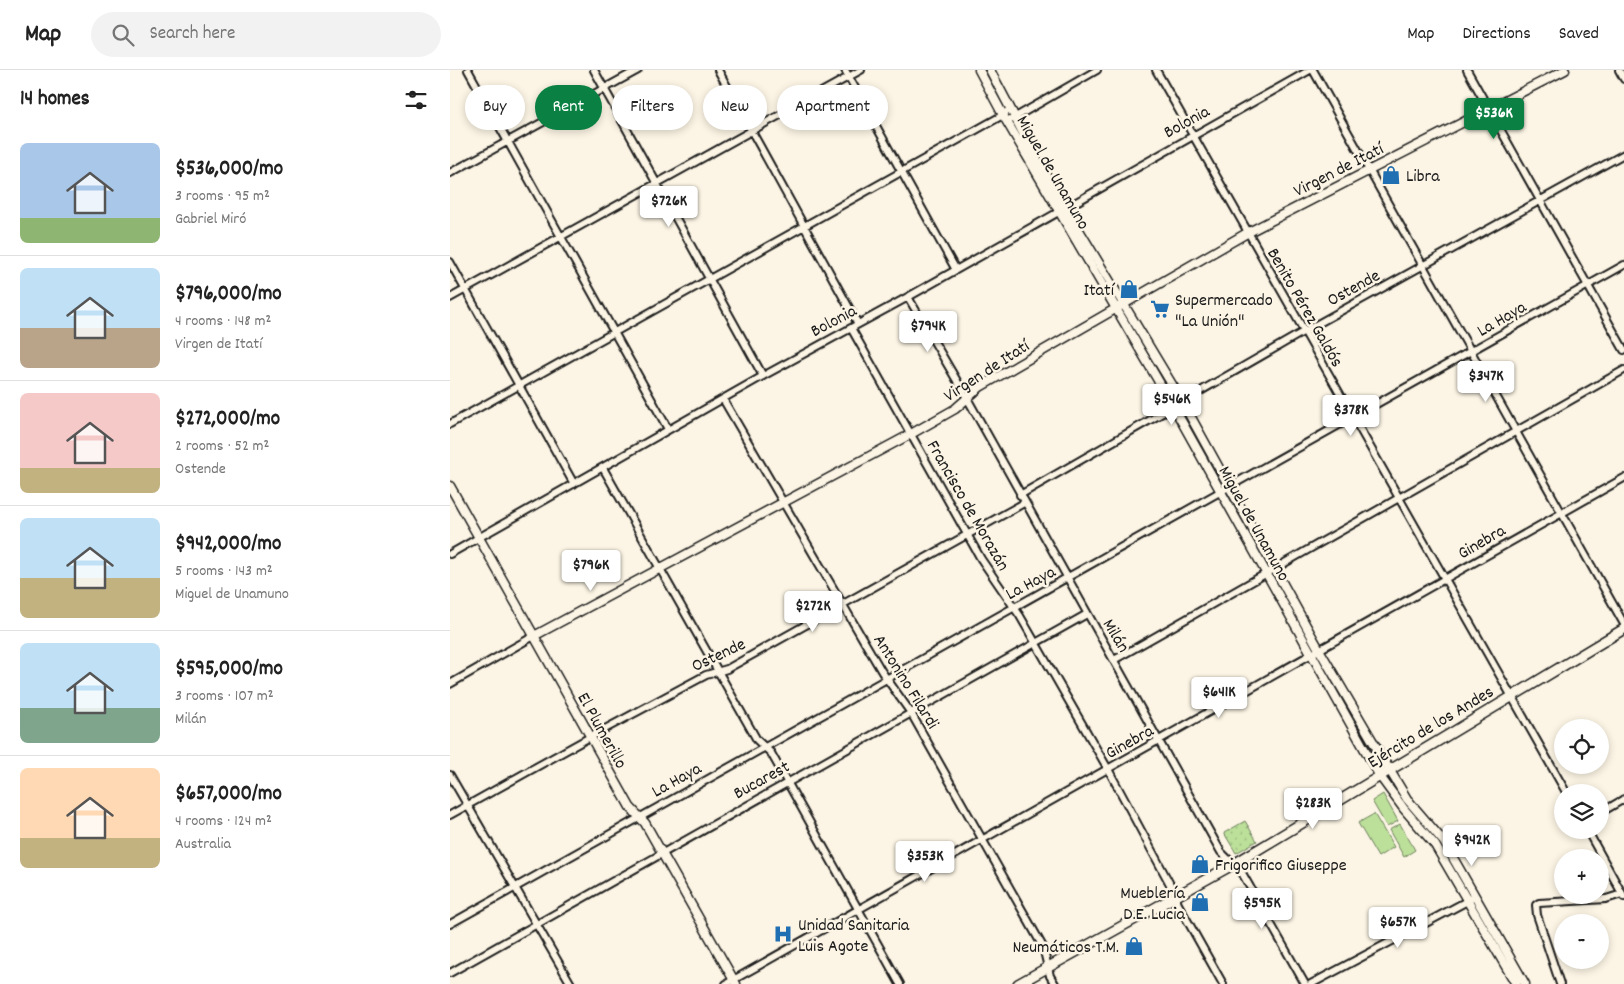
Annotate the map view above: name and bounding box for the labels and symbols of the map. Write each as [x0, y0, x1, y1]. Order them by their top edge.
pin: $536K [1459, 98, 1529, 140]
street label: Bolonia [1160, 100, 1215, 146]
street label: Miguel de Unamuno [1009, 111, 1095, 235]
street label: Virgen de Itatí [1290, 137, 1390, 205]
shop icon: Libra [1380, 164, 1402, 186]
place label: Libra [1406, 165, 1440, 190]
pin: $726K [634, 186, 704, 228]
street label: Benito Pérez Galdós [1259, 244, 1348, 373]
street label: Ostende [1323, 264, 1385, 314]
shop icon: Itatí [1118, 278, 1140, 300]
place label: Itatí [1083, 279, 1116, 304]
place label: Supermercado "La Unión" [1175, 289, 1273, 335]
street label: La Haya [1473, 296, 1532, 344]
supermarket icon: Supermercado "La Unión" [1149, 298, 1171, 320]
street label: Bolonia [807, 299, 862, 345]
pin: $794K [893, 310, 963, 353]
street label: Virgen de Itatí [939, 334, 1037, 409]
pin: $347K [1451, 360, 1521, 403]
pin: $546K [1137, 384, 1207, 426]
pin: $378K [1316, 394, 1386, 437]
street label: Francisco de Morazán [919, 436, 1014, 576]
street label: Miguel de Unamuno [1211, 462, 1295, 586]
street label: Ginebra [1454, 519, 1511, 567]
pin: $796K [556, 550, 626, 592]
street label: La Haya [1002, 560, 1061, 608]
pin: $272K [778, 590, 848, 633]
street label: Milán [1095, 615, 1135, 658]
street label: Antonino Filardi [866, 630, 944, 734]
street label: Ostende [688, 633, 750, 680]
pin: $641K [1184, 676, 1254, 719]
street label: Ejército de los Andes [1363, 681, 1499, 776]
street label: El Plumerillo [570, 689, 632, 774]
street label: Ginebra [1102, 719, 1159, 767]
street label: Bucarest [730, 755, 795, 807]
street label: La Haya [648, 757, 707, 805]
pin: $283K [1278, 788, 1348, 830]
pin: $942K [1437, 824, 1507, 867]
pin: $353K [890, 840, 960, 883]
shop icon: Frigorifico Giuseppe [1189, 853, 1211, 875]
place label: Frigorifico Giuseppe [1215, 854, 1347, 879]
place label: Mueblería D.E. Lucia [1120, 882, 1186, 928]
pin: $595K [1227, 888, 1297, 930]
shop icon: Mueblería D.E. Lucia [1189, 891, 1211, 913]
pin: $657K [1363, 906, 1433, 949]
place label: Unidad Sanitaria Luis Agote [798, 914, 910, 960]
hospital icon: Unidad Sanitaria Luis Agote [772, 923, 794, 945]
shop icon: Neumáticos T.M. [1123, 935, 1145, 957]
place label: Neumáticos T.M. [1012, 936, 1119, 961]

